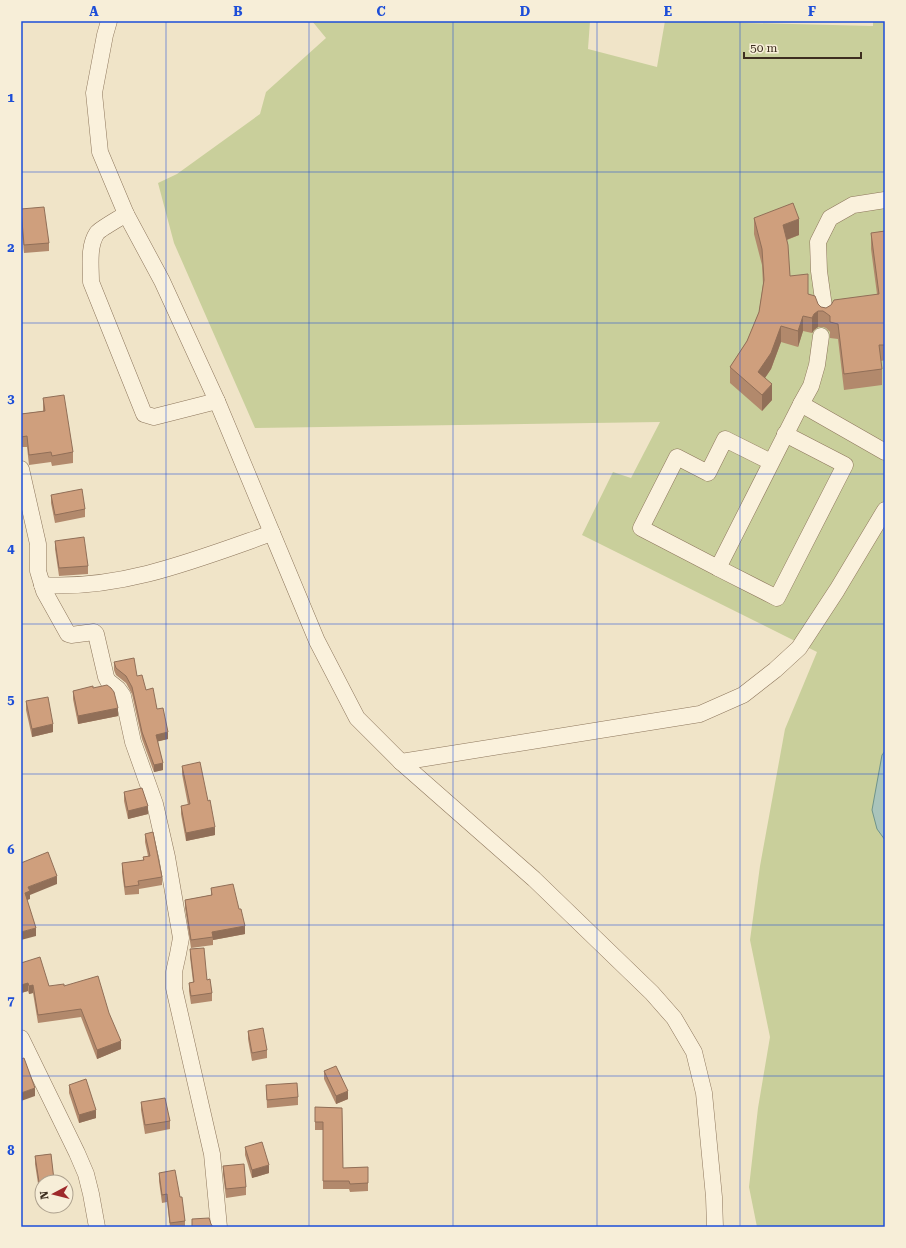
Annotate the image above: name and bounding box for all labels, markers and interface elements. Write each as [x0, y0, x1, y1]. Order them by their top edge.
text: A [89, 4, 99, 19]
text: B [233, 4, 243, 19]
text: C [376, 4, 386, 19]
text: D [520, 4, 530, 19]
text: E [664, 4, 672, 19]
text: F [808, 4, 816, 19]
scale bar [744, 34, 861, 60]
text: 50 m [750, 41, 777, 55]
text: 1 [7, 90, 15, 105]
text: 2 [7, 240, 15, 255]
text: 3 [7, 391, 15, 406]
text: 4 [7, 541, 15, 556]
text: 5 [7, 692, 15, 707]
text: 6 [7, 842, 15, 857]
text: 7 [7, 993, 15, 1008]
text: 8 [7, 1143, 15, 1158]
north arrow [34, 1174, 74, 1214]
text: N [38, 1190, 52, 1200]

